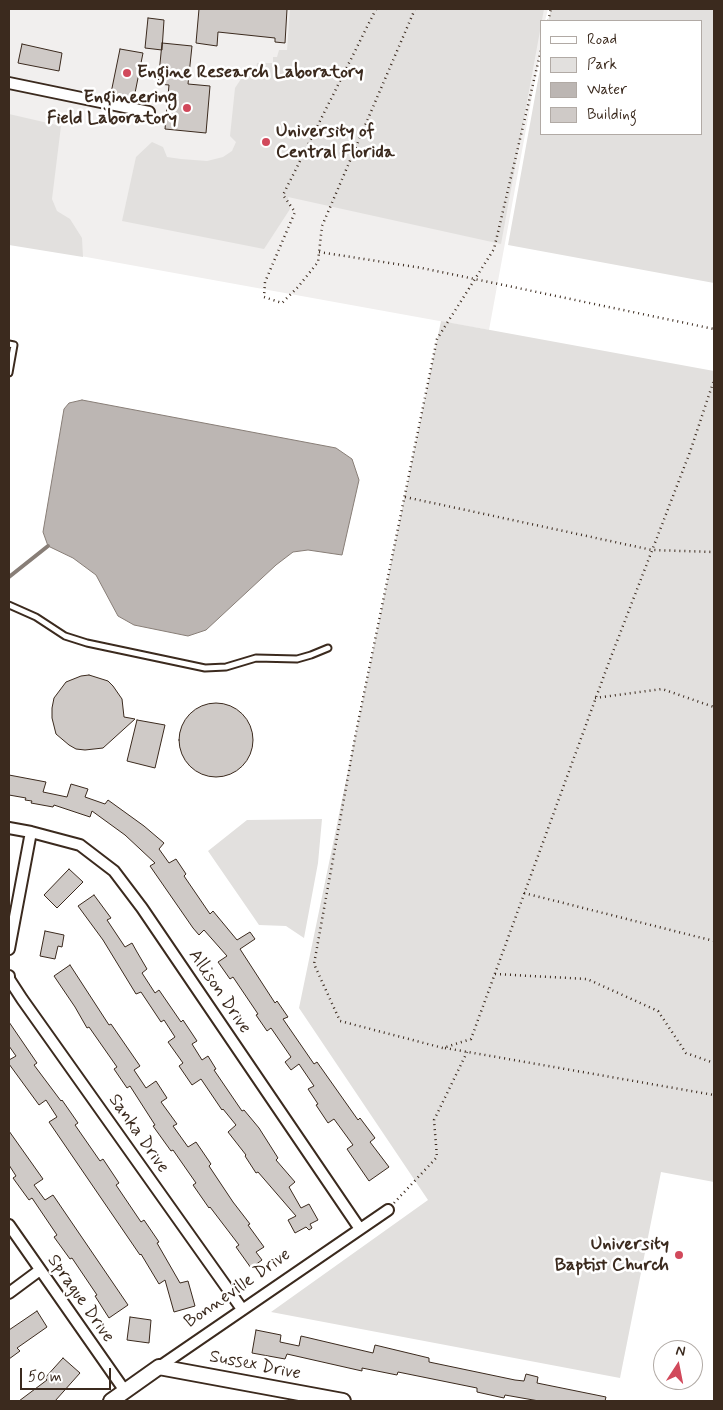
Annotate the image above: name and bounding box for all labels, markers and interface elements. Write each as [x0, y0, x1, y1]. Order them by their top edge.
legend [540, 20, 703, 135]
text: Road [587, 30, 617, 50]
text: Park [587, 55, 617, 75]
place label: Engine Research Laboratory [137, 62, 364, 84]
marker: Engine Research Laboratory [121, 67, 133, 79]
text: Water [587, 80, 627, 100]
place label: Engineering Field Laboratory [47, 87, 177, 130]
marker: Engineering Field Laboratory [181, 102, 193, 114]
text: Building [587, 105, 637, 125]
place label: University of Central Florida [276, 121, 394, 163]
marker: University of Central Florida [260, 136, 272, 148]
street label: Allison Drive [183, 946, 255, 1038]
street label: Sanka Drive [103, 1090, 173, 1178]
place label: University Baptist Church [555, 1234, 669, 1276]
street label: Bonneville Drive [181, 1244, 295, 1334]
marker: University Baptist Church [673, 1249, 685, 1261]
street label: Sprague Drive [42, 1251, 118, 1347]
north arrow [653, 1340, 703, 1390]
text: N [674, 1342, 687, 1361]
street label: Sussex Drive [208, 1347, 302, 1385]
scale bar [22, 1358, 114, 1390]
text: 50 m [28, 1367, 62, 1387]

